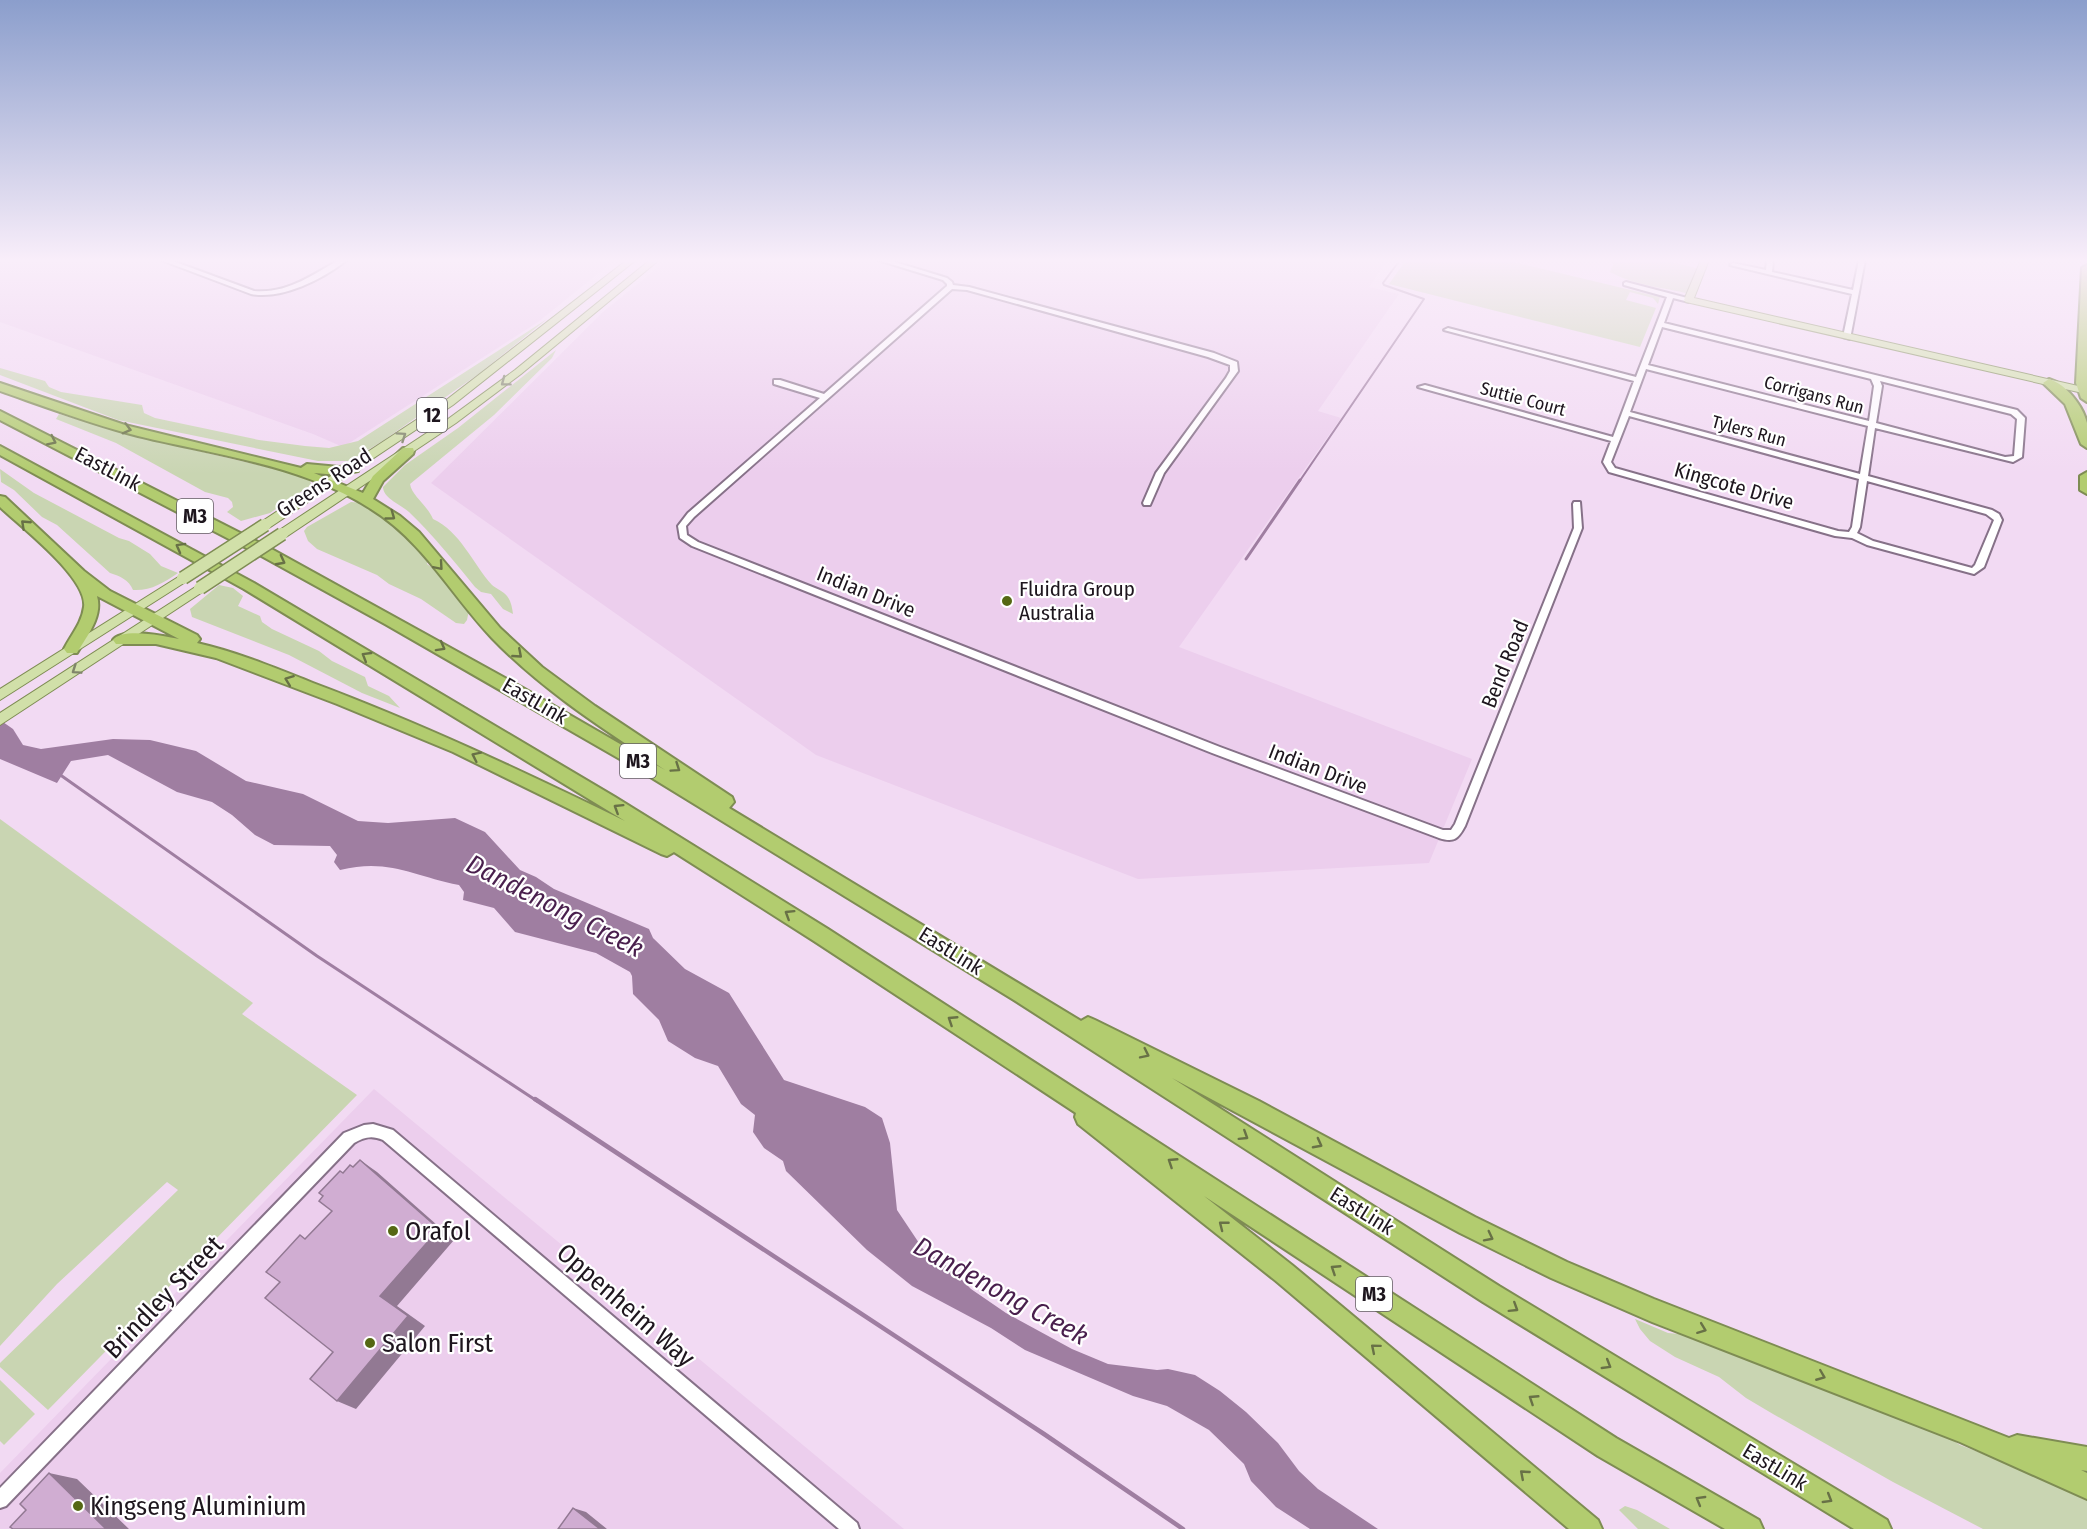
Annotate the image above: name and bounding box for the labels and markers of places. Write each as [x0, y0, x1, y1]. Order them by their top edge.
place label: Fluidra Group Australia [1019, 576, 1135, 626]
marker: Fluidra Group Australia [1000, 594, 1014, 608]
place label: Orafol [405, 1216, 471, 1247]
marker: Orafol [386, 1224, 400, 1238]
place label: Salon First [382, 1328, 494, 1359]
marker: Salon First [363, 1336, 377, 1350]
place label: Kingseng Aluminium [90, 1491, 307, 1522]
marker: Kingseng Aluminium [71, 1499, 85, 1513]

